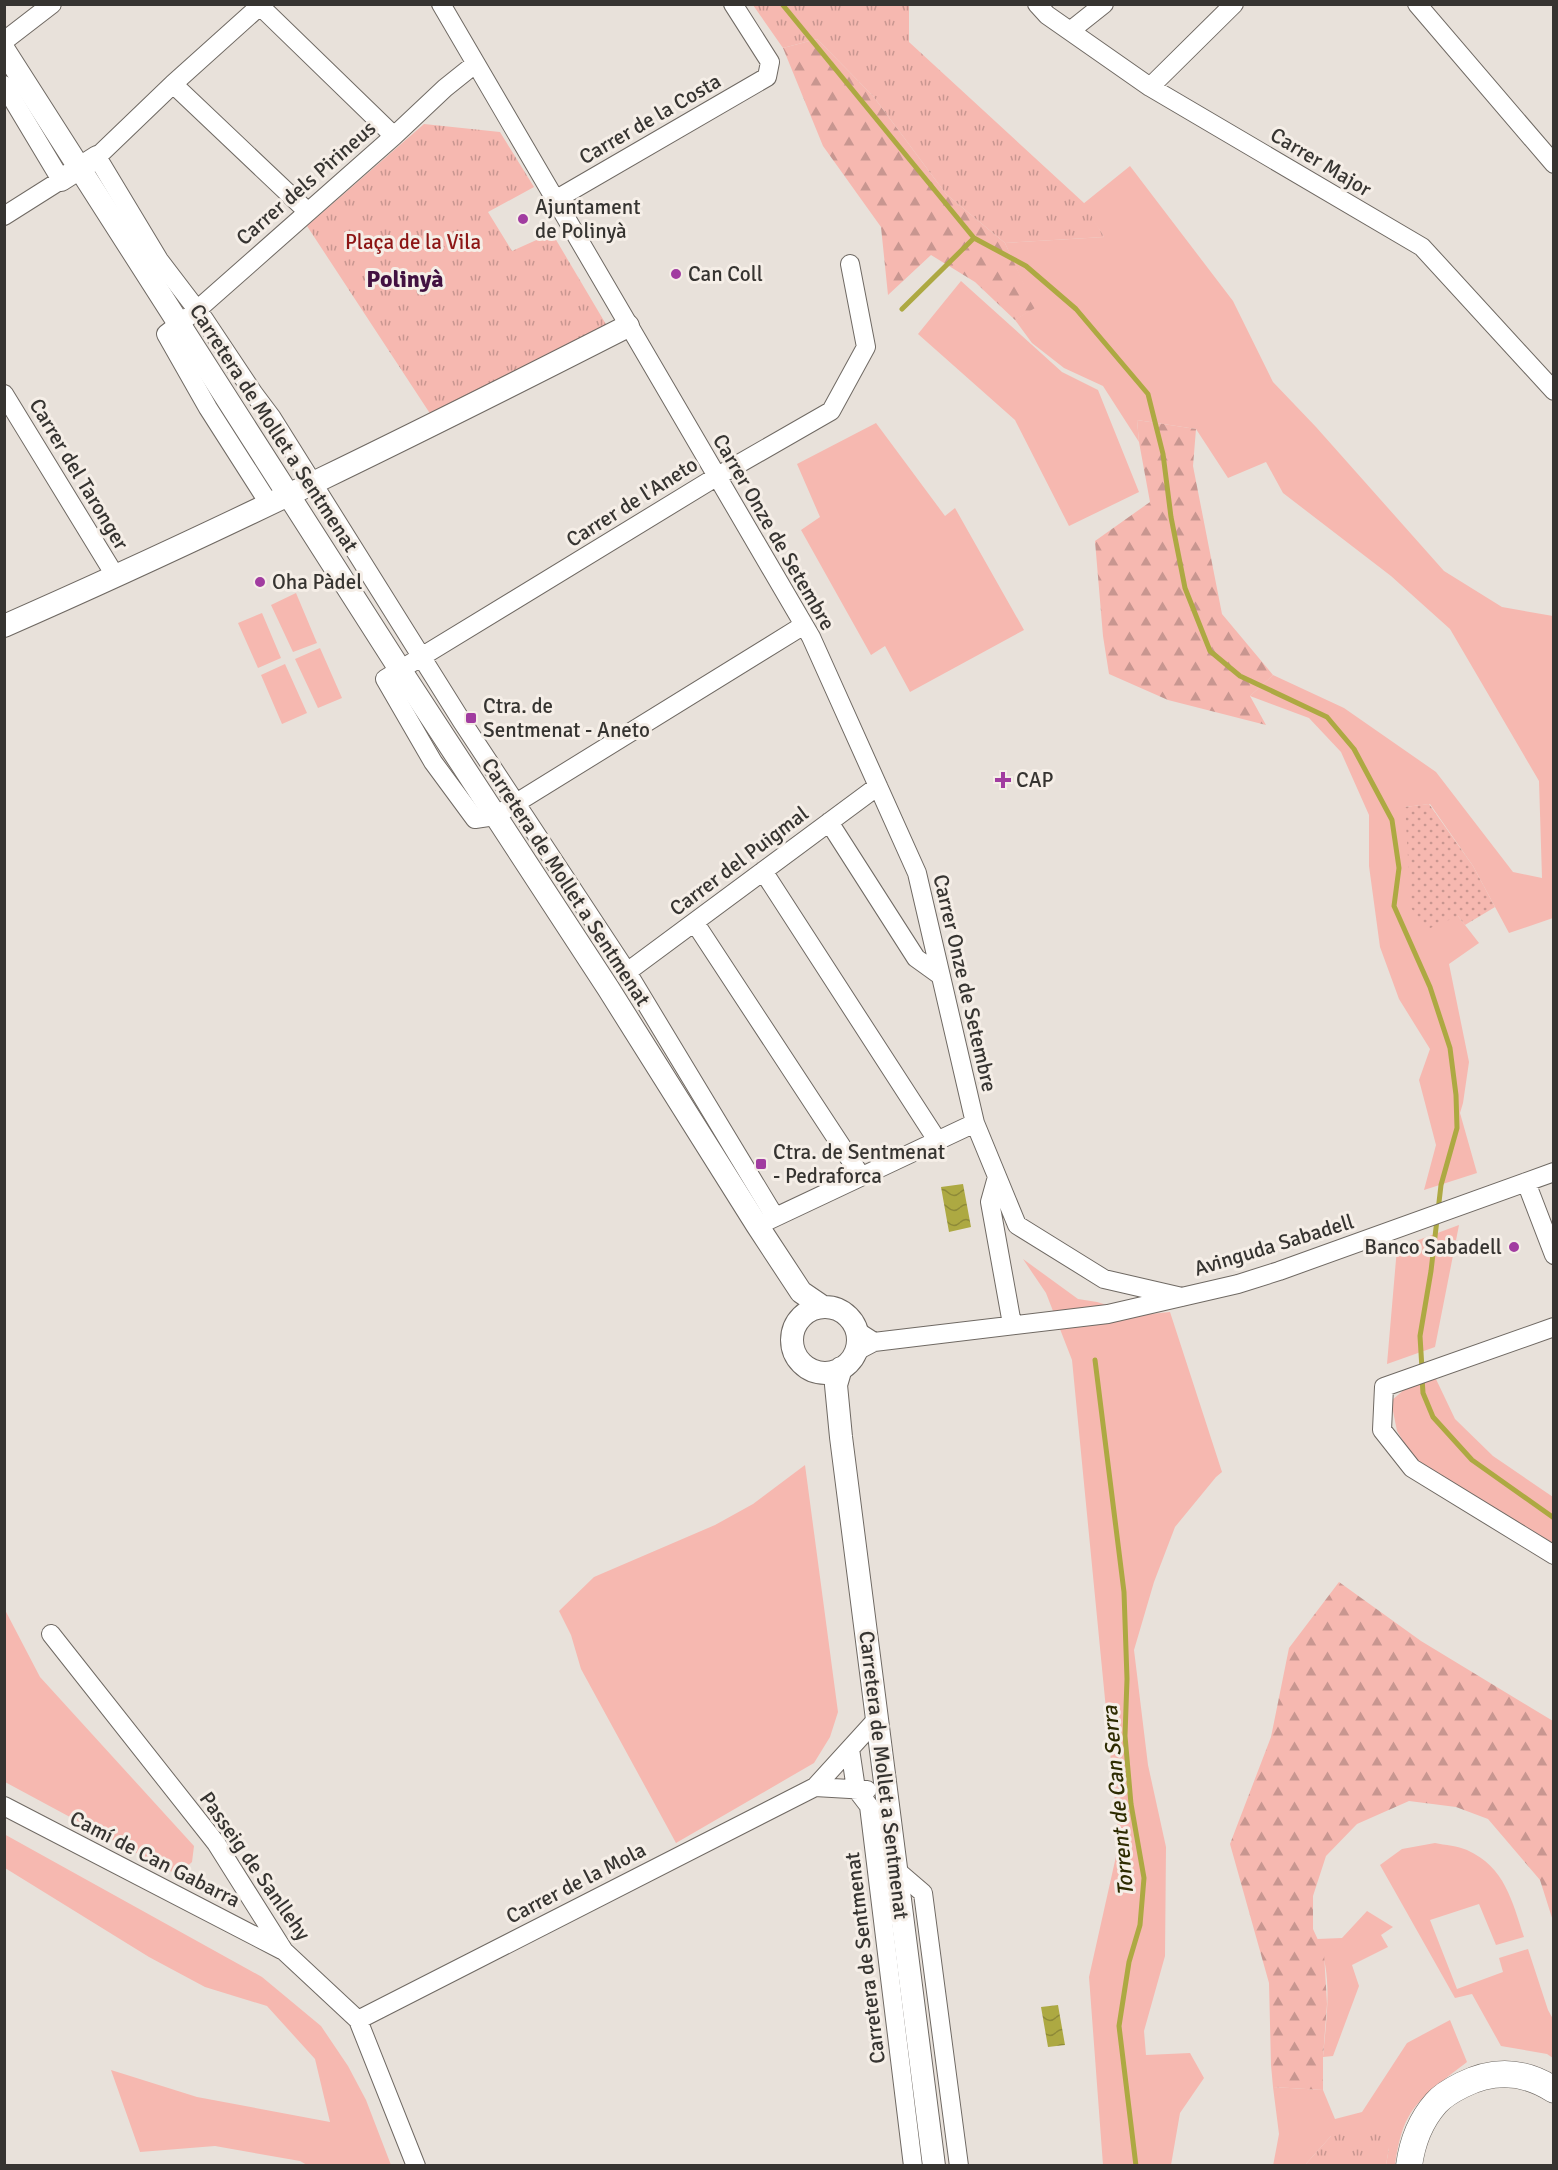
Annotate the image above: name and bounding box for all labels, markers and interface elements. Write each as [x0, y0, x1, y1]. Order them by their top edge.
street label: Carrer de la Costa [574, 68, 726, 170]
street label: Carrer dels Pirineus [231, 115, 381, 251]
street label: Carrer Major [1266, 122, 1376, 202]
place label: Ajuntament de Polinyà [535, 194, 641, 244]
marker: Ajuntament de Polinyà [516, 212, 530, 226]
park label: Plaça de la Vila [345, 229, 481, 255]
place label: Can Coll [688, 261, 763, 287]
district label: Polinyà [366, 264, 444, 294]
marker: Can Coll [669, 267, 683, 281]
street label: Carretera de Mollet a Sentmenat [184, 299, 364, 557]
street label: Carrer del Taronger [24, 394, 135, 555]
street label: Carrer Onze de Setembre [707, 429, 841, 635]
street label: Carrer de l'Aneto [561, 451, 703, 553]
place label: Oha Pàdel [272, 569, 362, 595]
marker: Oha Pàdel [253, 575, 267, 589]
place label: Ctra. de Sentmenat - Aneto [483, 693, 650, 743]
marker: Ctra. de Sentmenat - Aneto [464, 711, 478, 725]
street label: Carretera de Mollet a Sentmenat [476, 753, 656, 1011]
place label: CAP [1016, 767, 1054, 793]
marker: CAP [994, 771, 1012, 789]
street label: Carrer del Puigmal [665, 800, 813, 922]
street label: Carrer Onze de Setembre [927, 872, 1003, 1094]
place label: Ctra. de Sentmenat - Pedraforca [773, 1139, 945, 1189]
marker: Ctra. de Sentmenat - Pedraforca [754, 1157, 768, 1171]
street label: Avinguda Sabadell [1191, 1208, 1357, 1282]
place label: Banco Sabadell [1364, 1234, 1502, 1260]
marker: Banco Sabadell [1507, 1240, 1521, 1254]
street label: Carretera de Mollet a Sentmenat [853, 1629, 915, 1921]
water label: Torrent de Can Serra [1096, 1704, 1139, 1897]
street label: Passeig de Sanllehy [194, 1787, 316, 1946]
street label: Camí de Can Gabarra [66, 1805, 244, 1913]
street label: Carrer de la Mola [502, 1837, 650, 1929]
street label: Carretera de Sentmenat [839, 1851, 891, 2065]

